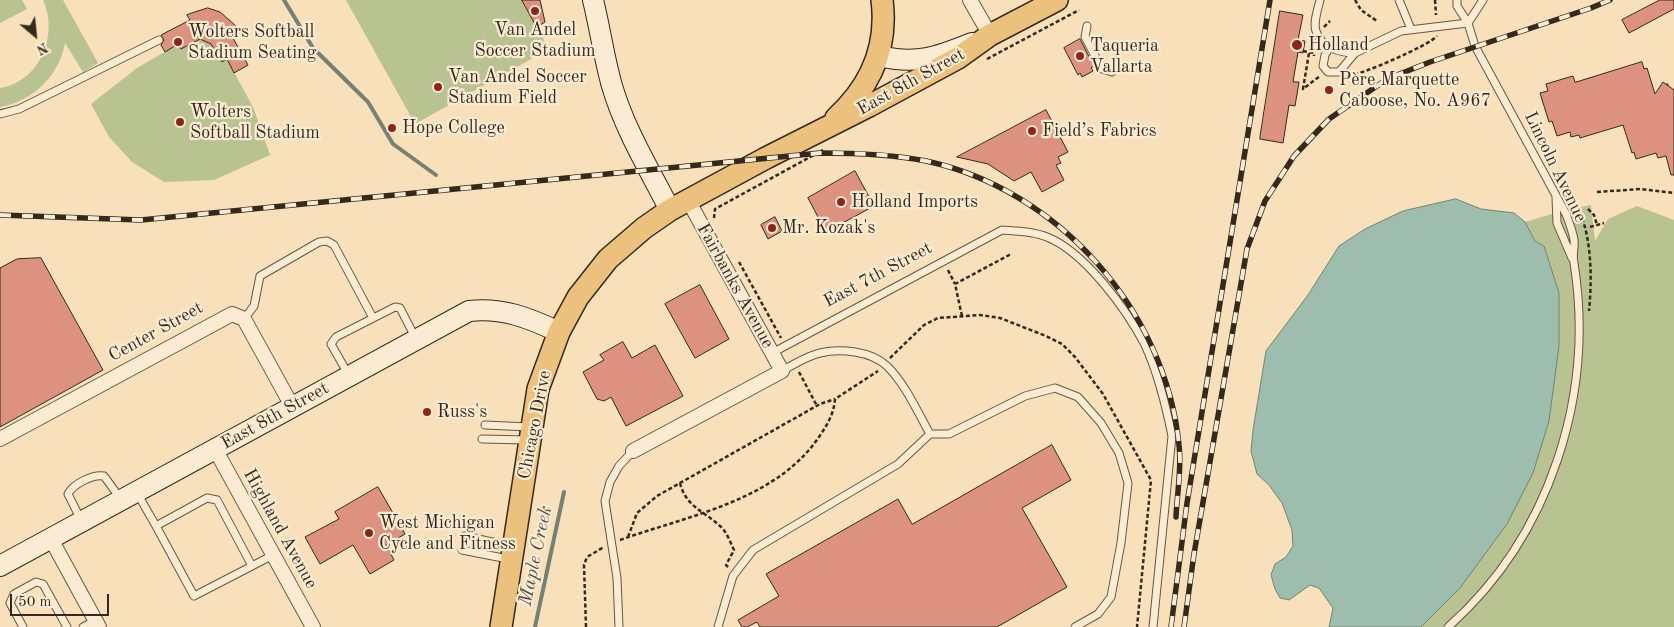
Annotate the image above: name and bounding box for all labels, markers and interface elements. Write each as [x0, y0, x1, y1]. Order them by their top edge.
marker: Van Andel Soccer Stadium [529, 5, 541, 17]
north arrow [10, 10, 60, 60]
place label: Van Andel Soccer Stadium [475, 19, 595, 62]
place label: Wolters Softball Stadium Seating [188, 21, 316, 64]
place label: Holland [1308, 34, 1369, 56]
place label: Taqueria Vallarta [1090, 35, 1159, 78]
marker: Wolters Softball Stadium Seating [172, 36, 184, 48]
marker: Holland [1290, 38, 1304, 52]
text: N [34, 40, 50, 57]
street label: East 8th Street [853, 44, 969, 120]
marker: Taqueria Vallarta [1074, 50, 1086, 62]
place label: Van Andel Soccer Stadium Field [448, 66, 587, 108]
place label: Père Marquette Caboose, No. A967 [1339, 69, 1491, 112]
marker: Van Andel Soccer Stadium Field [432, 81, 444, 93]
marker: Père Marquette Caboose, No. A967 [1323, 84, 1335, 96]
place label: Wolters Softball Stadium [190, 101, 320, 144]
street label: Lincoln Avenue [1519, 108, 1591, 226]
marker: Wolters Softball Stadium [174, 116, 186, 128]
place label: Hope College [402, 117, 505, 139]
place label: Field’s Fabrics [1042, 120, 1156, 142]
marker: Hope College [386, 122, 398, 134]
marker: Field’s Fabrics [1026, 125, 1038, 137]
place label: Holland Imports [851, 191, 978, 213]
marker: Holland Imports [835, 196, 847, 208]
place label: Mr. Kozak's [782, 217, 875, 239]
street label: Fairbanks Avenue [692, 220, 778, 352]
marker: Mr. Kozak's [766, 222, 778, 234]
street label: East 7th Street [820, 237, 936, 313]
street label: Center Street [105, 297, 207, 367]
street label: Chicago Drive [514, 369, 556, 481]
street label: East 8th Street [217, 378, 333, 454]
place label: Russ's [437, 401, 487, 423]
marker: Russ's [421, 406, 433, 418]
street label: Highland Avenue [238, 465, 322, 593]
water label: Maple Creek [514, 504, 558, 608]
place label: West Michigan Cycle and Fitness [379, 512, 516, 554]
marker: West Michigan Cycle and Fitness [363, 527, 375, 539]
scale bar [12, 584, 111, 616]
text: 50 m [18, 595, 52, 610]

